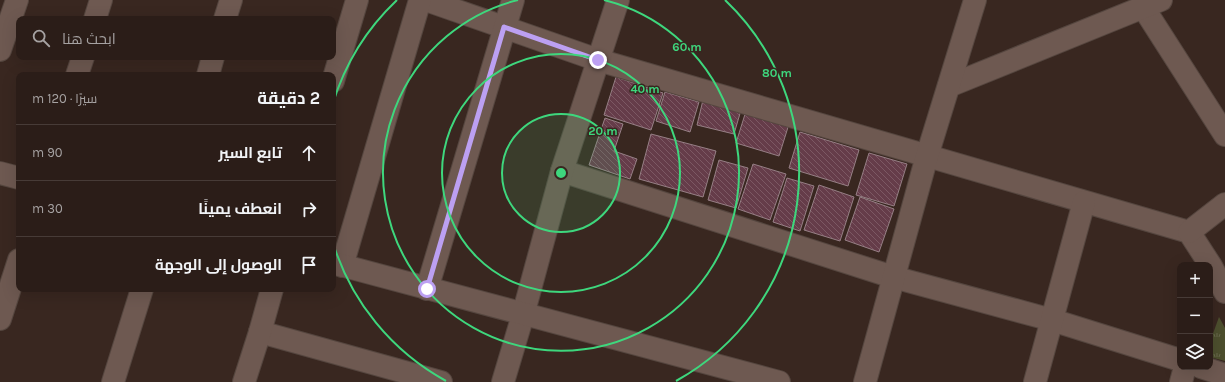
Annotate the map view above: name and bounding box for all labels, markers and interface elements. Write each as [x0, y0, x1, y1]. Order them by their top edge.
search box [16, 16, 336, 60]
icon: search [30, 27, 52, 49]
text: ابحث هنا [62, 30, 116, 48]
text: 60 m [672, 40, 702, 54]
route end [589, 51, 607, 69]
text: 80 m [762, 66, 792, 80]
text: 40 m [630, 82, 660, 96]
text: 2 دقيقة [257, 88, 320, 108]
text: سيرًا · 120 m [32, 91, 97, 106]
text: 20 m [588, 124, 618, 138]
icon: ahead [298, 142, 320, 164]
text: تابع السير [219, 144, 282, 162]
text: 90 m [32, 145, 63, 160]
centre of rings [554, 166, 568, 180]
icon: right [298, 198, 320, 220]
text: انعطف يمينًا [198, 200, 282, 218]
text: 30 m [32, 201, 63, 216]
icon: arrive [298, 254, 320, 276]
text: الوصول إلى الوجهة [155, 256, 282, 274]
map controls [1177, 262, 1213, 370]
button: + [1177, 262, 1213, 298]
route start [418, 280, 436, 298]
button: − [1177, 298, 1213, 334]
button: layers [1177, 334, 1213, 370]

